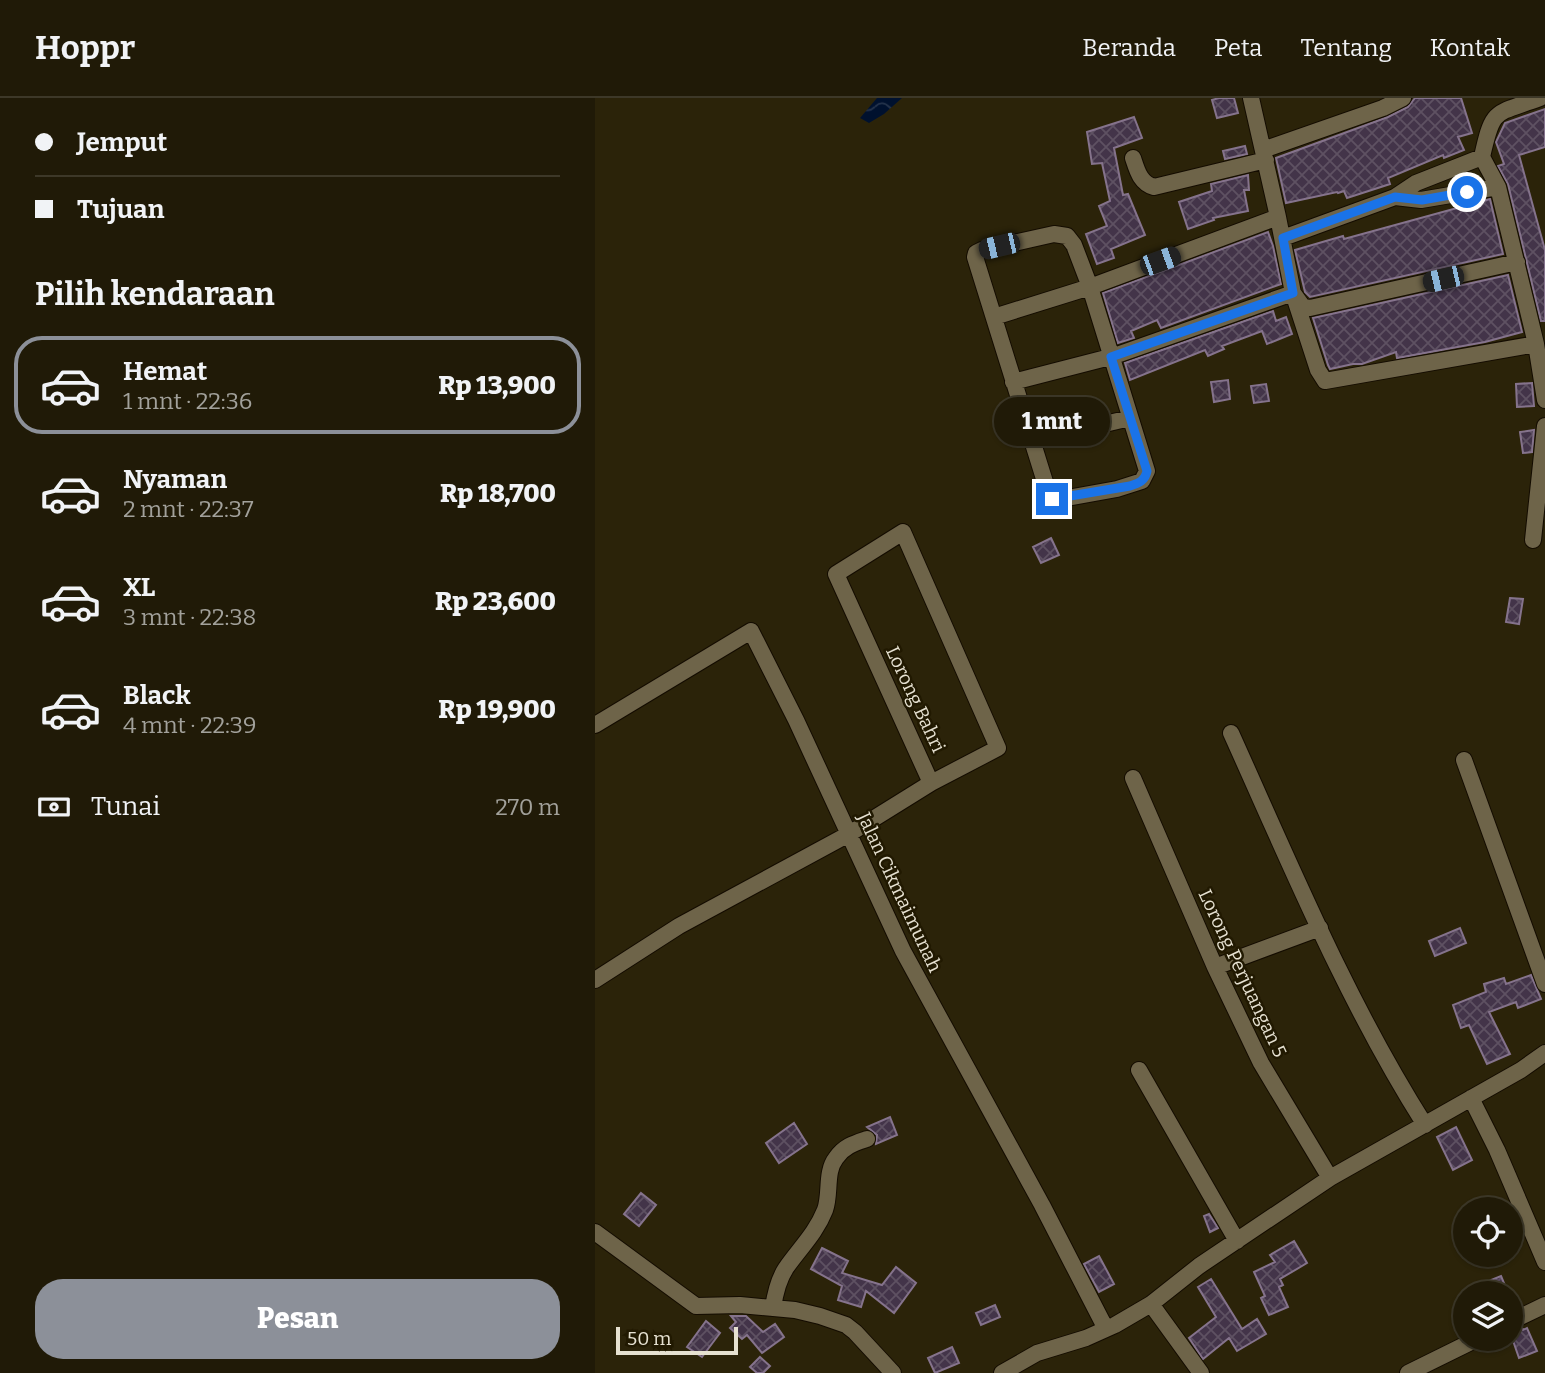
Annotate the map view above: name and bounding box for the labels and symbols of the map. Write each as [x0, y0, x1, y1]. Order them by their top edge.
route start [1451, 176, 1483, 208]
car [977, 231, 1022, 261]
car [1137, 244, 1184, 278]
car [1421, 264, 1466, 294]
callout: 1 mnt [994, 398, 1110, 446]
route end [1036, 483, 1068, 515]
street label: Lorong Bahri [881, 643, 950, 756]
street label: Jalan Cikmaimunah [852, 808, 947, 976]
street label: Lorong Perjuangan 5 [1194, 886, 1292, 1061]
scale bar [616, 1324, 739, 1356]

